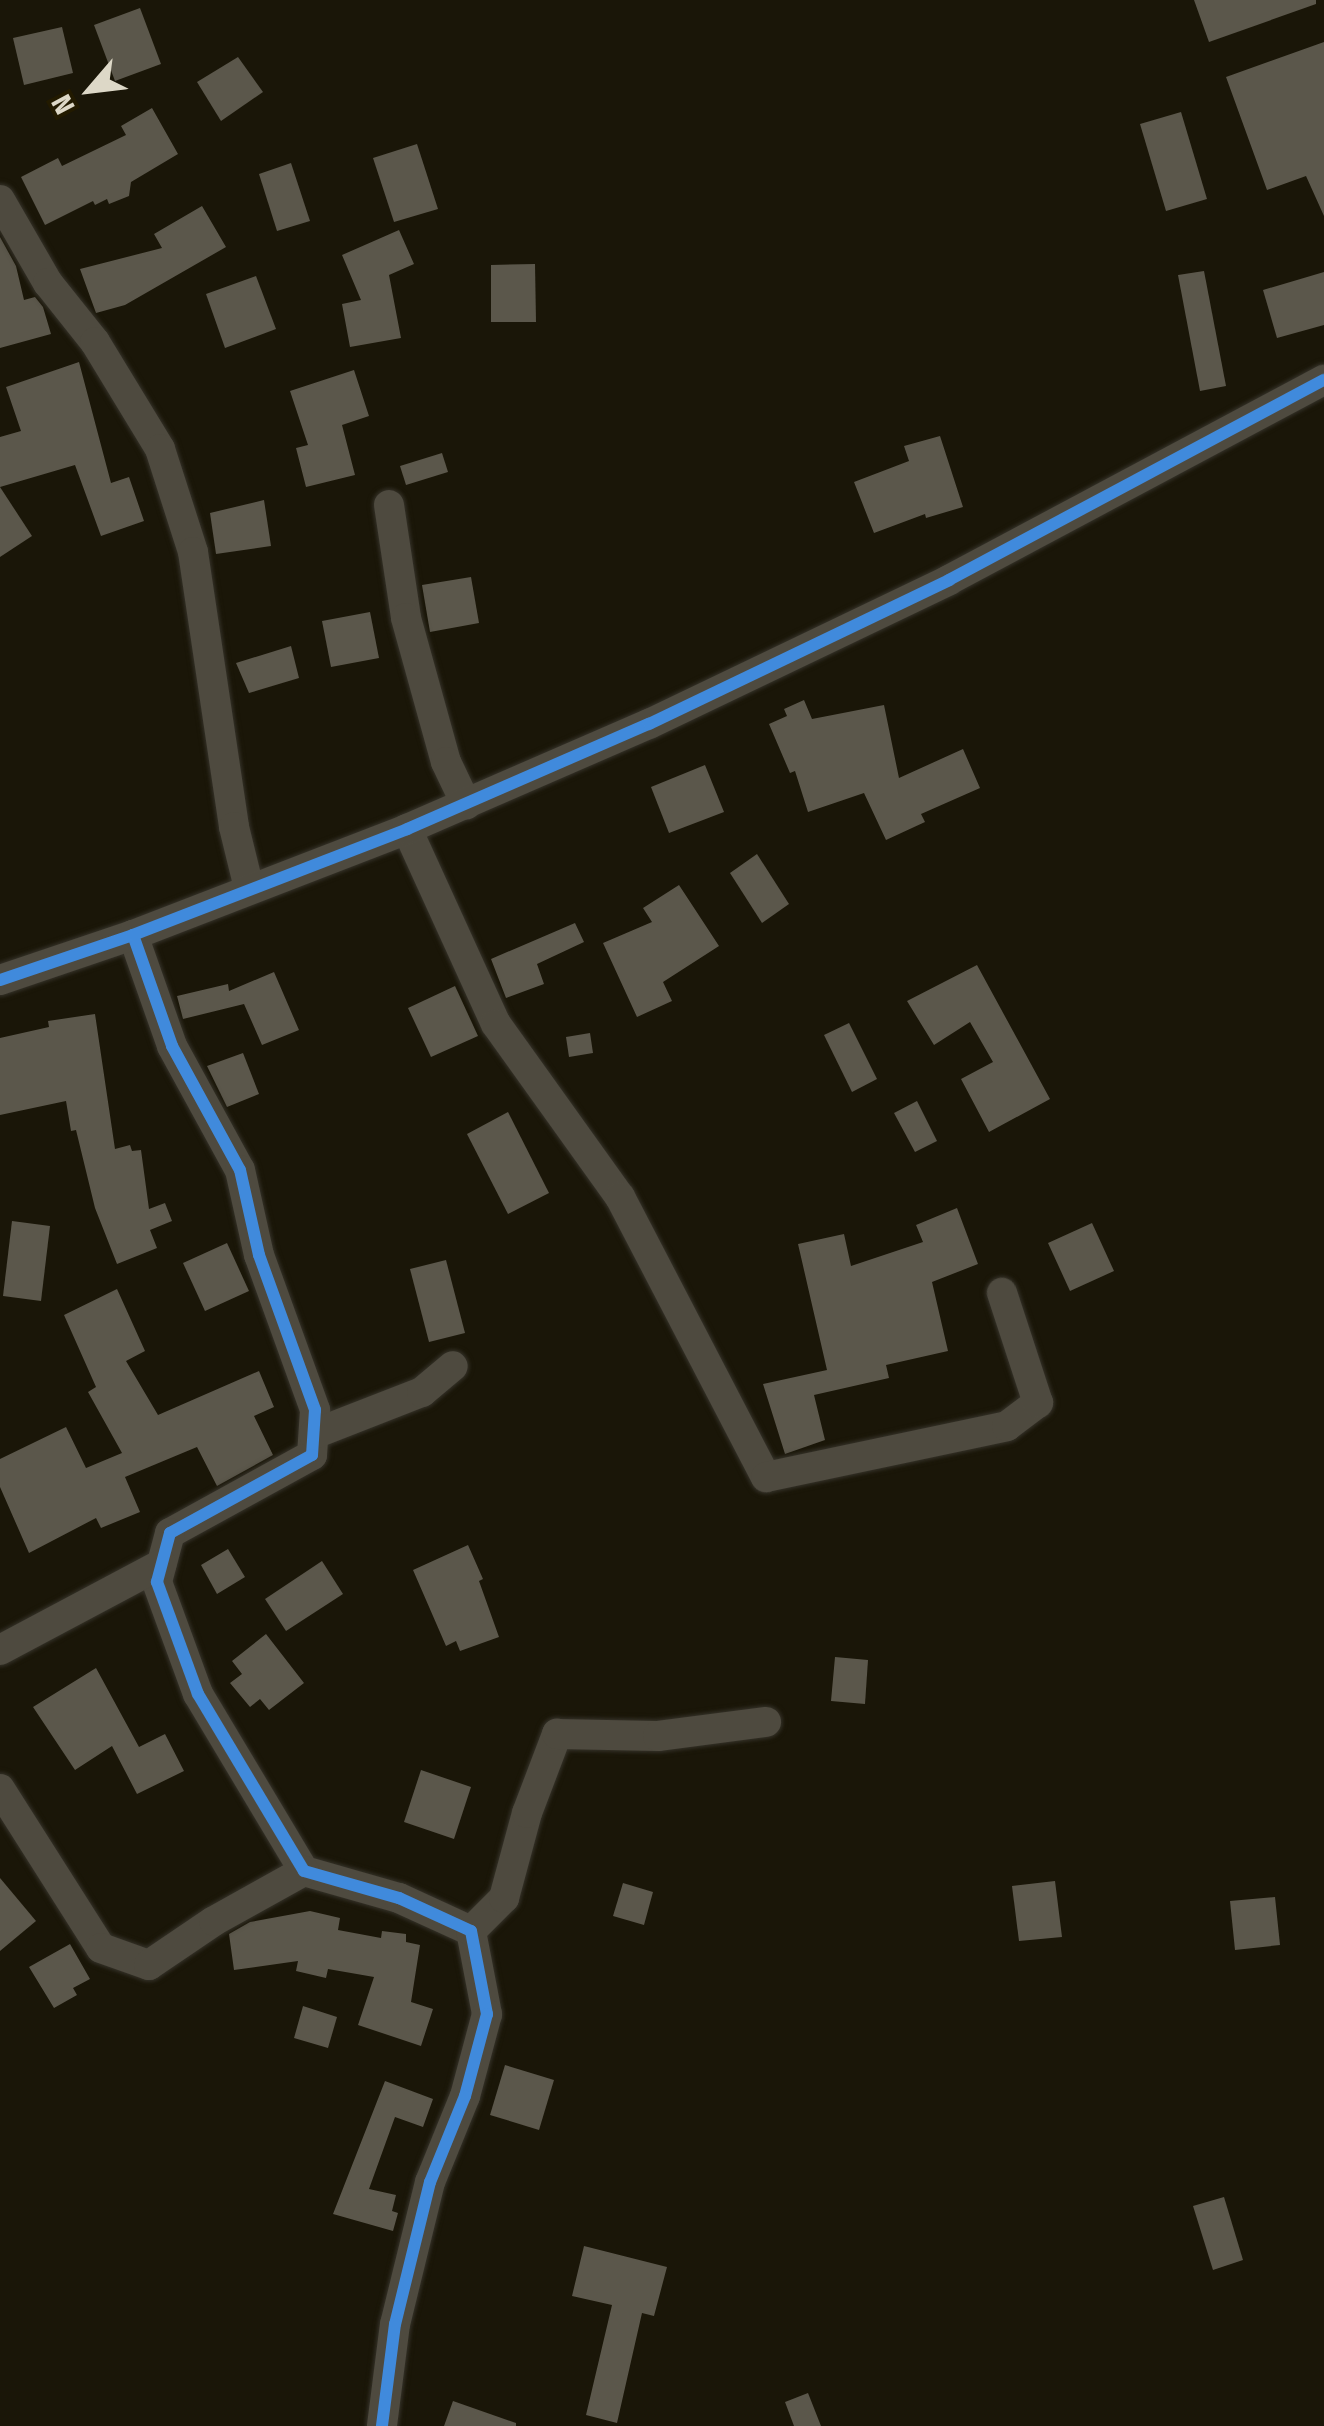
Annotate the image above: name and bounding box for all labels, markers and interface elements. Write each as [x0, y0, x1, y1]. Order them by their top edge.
north arrow [40, 40, 140, 140]
text: N [45, 89, 82, 119]

